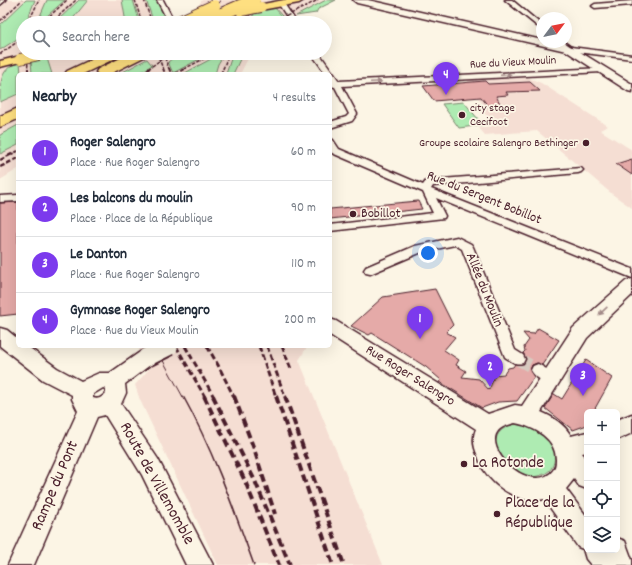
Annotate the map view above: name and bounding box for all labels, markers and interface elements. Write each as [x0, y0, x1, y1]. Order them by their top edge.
north arrow [536, 12, 572, 48]
search box [16, 16, 332, 60]
icon: search [30, 27, 52, 49]
text: Search here [62, 27, 130, 49]
street label: Rue du Vieux Moulin [469, 52, 557, 74]
pin: 4 [433, 62, 459, 95]
one-way arrow [500, 72, 512, 79]
one-way arrow [370, 78, 382, 85]
text: Nearby [32, 86, 76, 110]
text: 4 results [273, 89, 316, 108]
place label: city stage Cecifoot [470, 100, 515, 131]
marker: city stage Cecifoot [457, 110, 467, 120]
text: Roger Salengro [70, 132, 156, 154]
place label: Groupe scolaire Salengro Bethinger [419, 135, 579, 152]
marker: Groupe scolaire Salengro Bethinger [581, 138, 591, 148]
text: 1 [44, 143, 46, 162]
text: 60 m [291, 143, 316, 162]
text: Place · Rue Roger Salengro [70, 154, 200, 173]
street label: Rue du Sergent Bobillot [424, 166, 544, 230]
text: Les balcons du moulin [70, 188, 193, 210]
text: 2 [42, 199, 48, 218]
text: 90 m [291, 199, 316, 218]
place label: Bobillot [361, 204, 401, 224]
marker: Bobillot [348, 209, 358, 219]
text: Place · Place de la République [70, 210, 213, 229]
your location [418, 243, 438, 263]
text: Le Danton [70, 244, 127, 266]
street label: Allée du Moulin [460, 250, 508, 330]
text: 3 [42, 255, 48, 274]
text: 110 m [291, 255, 316, 274]
text: Place · Rue Roger Salengro [70, 266, 200, 285]
text: Gymnase Roger Salengro [70, 300, 210, 322]
pin: 1 [407, 306, 433, 339]
one-way arrow [598, 307, 609, 316]
text: 4 [42, 311, 48, 330]
text: 200 m [284, 311, 316, 330]
text: Place · Rue du Vieux Moulin [70, 322, 199, 341]
street label: Rue Roger Salengro [361, 340, 459, 412]
pin: 2 [477, 354, 503, 387]
pin: 3 [570, 363, 596, 396]
map controls [584, 409, 620, 553]
button: + [584, 409, 620, 445]
street label: Route de Villemomble [112, 418, 200, 550]
street label: Rampe du Pont [26, 437, 86, 535]
button: − [584, 445, 620, 481]
place label: La Rotonde [472, 452, 544, 476]
marker: La Rotonde [459, 459, 469, 469]
button: locate [584, 481, 620, 517]
place label: Place de la République [505, 492, 575, 536]
marker: Place de la République [492, 509, 502, 519]
button: layers [584, 517, 620, 553]

